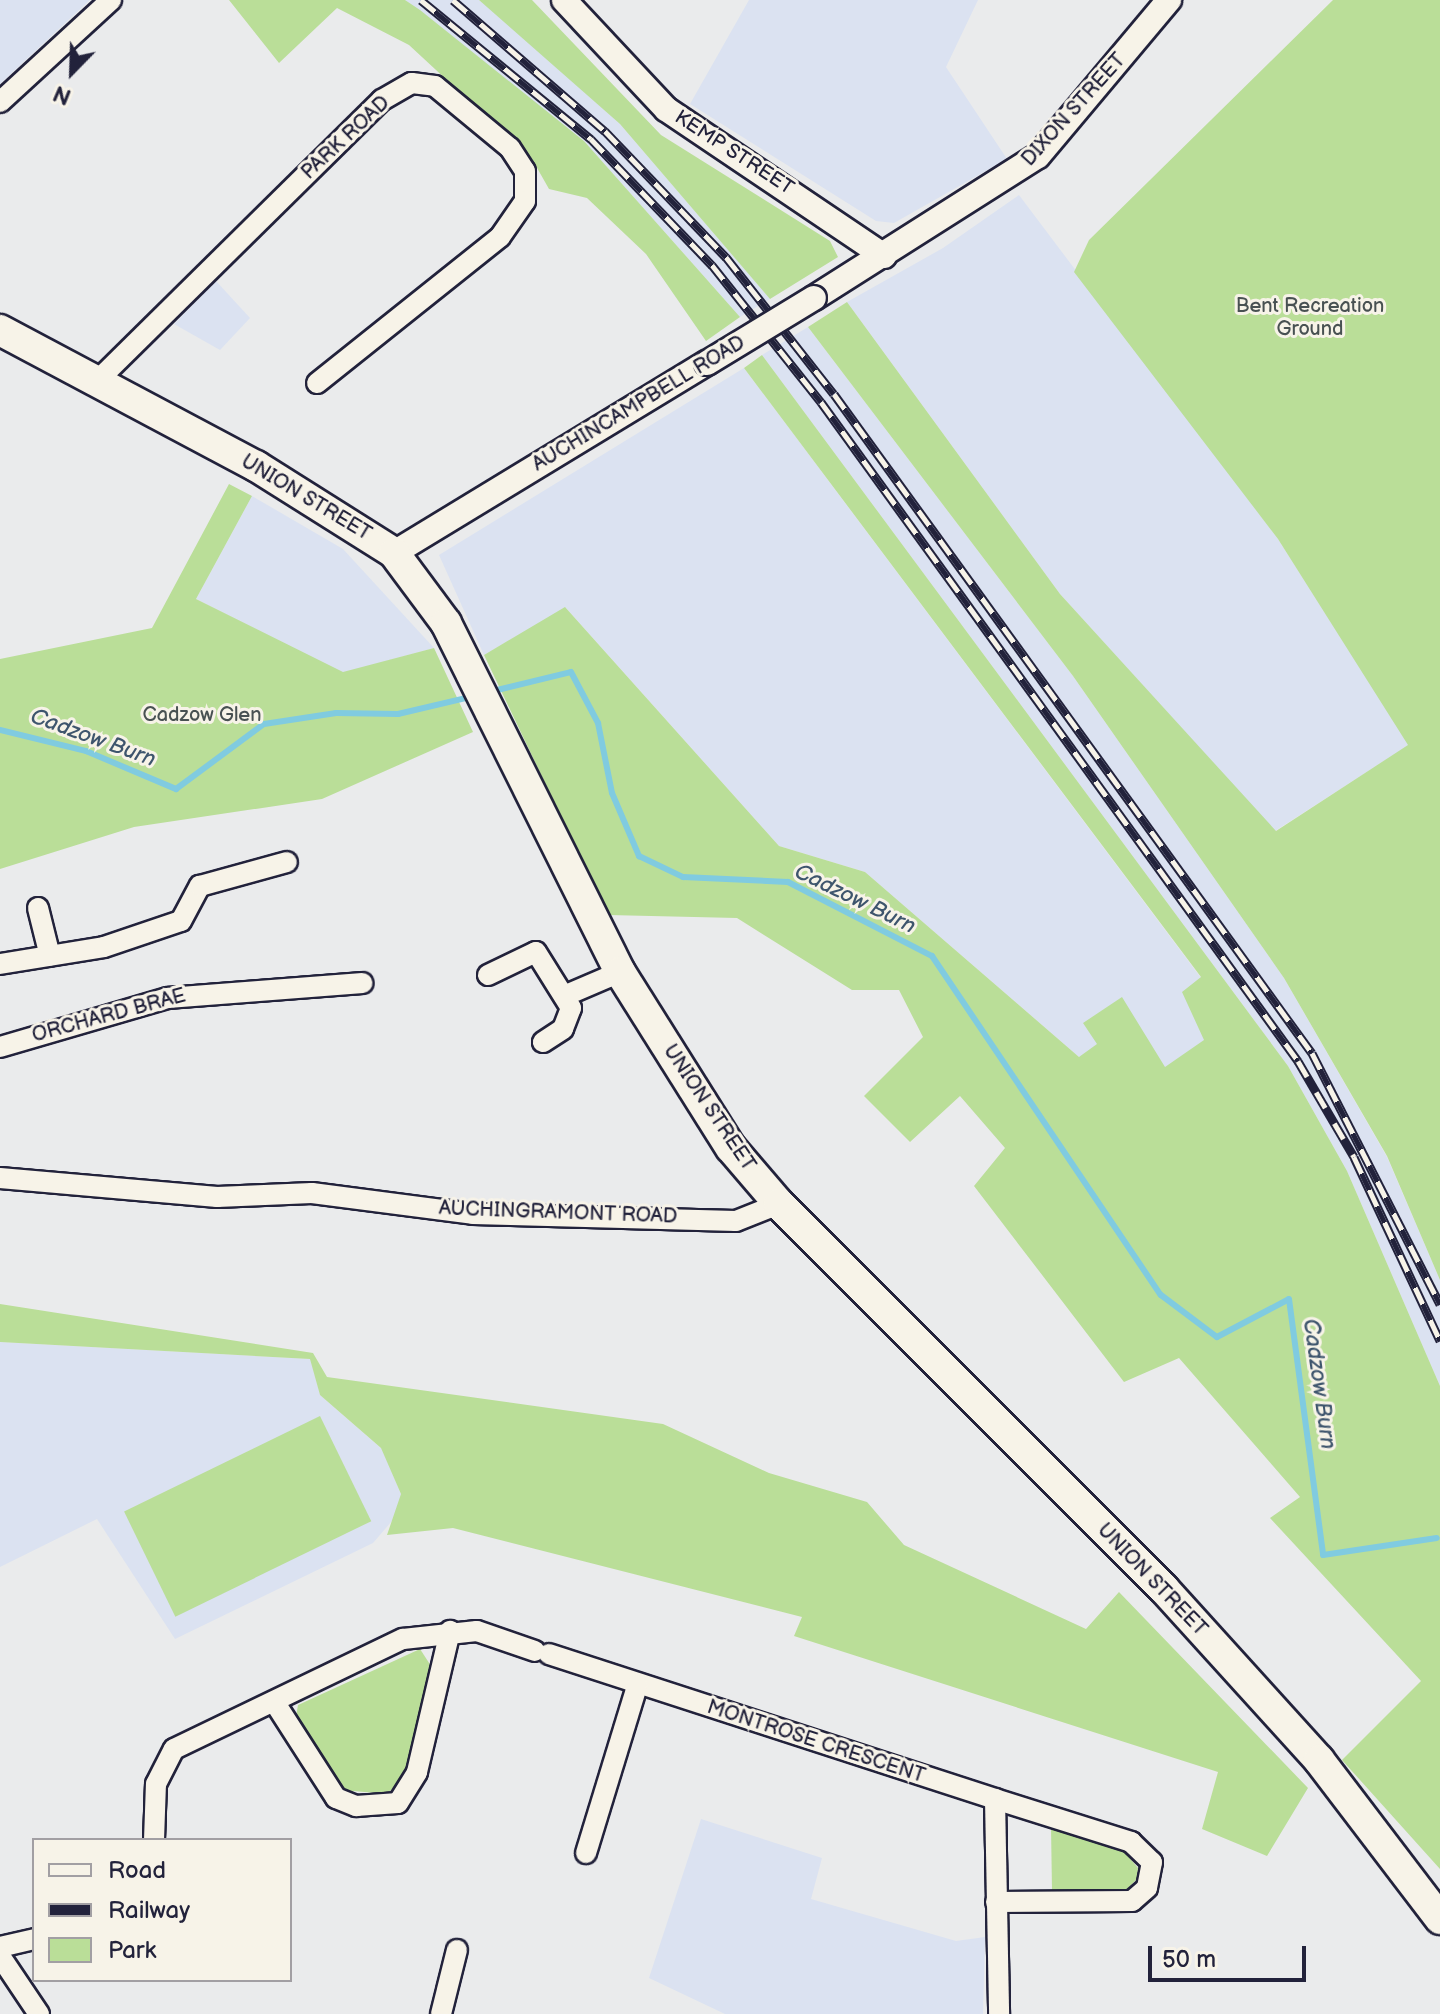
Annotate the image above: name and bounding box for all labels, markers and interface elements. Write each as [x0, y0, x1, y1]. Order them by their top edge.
north arrow [32, 32, 112, 112]
street label: DIXON STREET [1017, 48, 1131, 172]
text: N [50, 79, 75, 110]
street label: PARK ROAD [297, 91, 395, 185]
street label: KEMP STREET [670, 105, 798, 201]
park label: Bent Recreation Ground [1236, 294, 1384, 341]
street label: AUCHINCAMPBELL ROAD [528, 331, 750, 477]
street label: UNION STREET [236, 450, 376, 546]
water label: Cadzow Burn [27, 703, 159, 773]
park label: Cadzow Glen [143, 703, 261, 727]
water label: Cadzow Burn [790, 858, 920, 940]
street label: ORCHARD BRAE [30, 984, 188, 1048]
street label: UNION STREET [658, 1040, 760, 1176]
street label: AUCHINGRAMONT ROAD [438, 1197, 678, 1229]
water label: Cadzow Burn [1297, 1317, 1341, 1451]
street label: UNION STREET [1092, 1518, 1212, 1642]
street label: MONTROSE CRESCENT [704, 1695, 928, 1789]
legend [32, 1838, 292, 1982]
text: Road [108, 1856, 166, 1885]
text: Railway [108, 1896, 190, 1925]
scale bar [1152, 1930, 1310, 1980]
text: Park [108, 1936, 156, 1965]
text: 50 m [1162, 1945, 1216, 1974]

